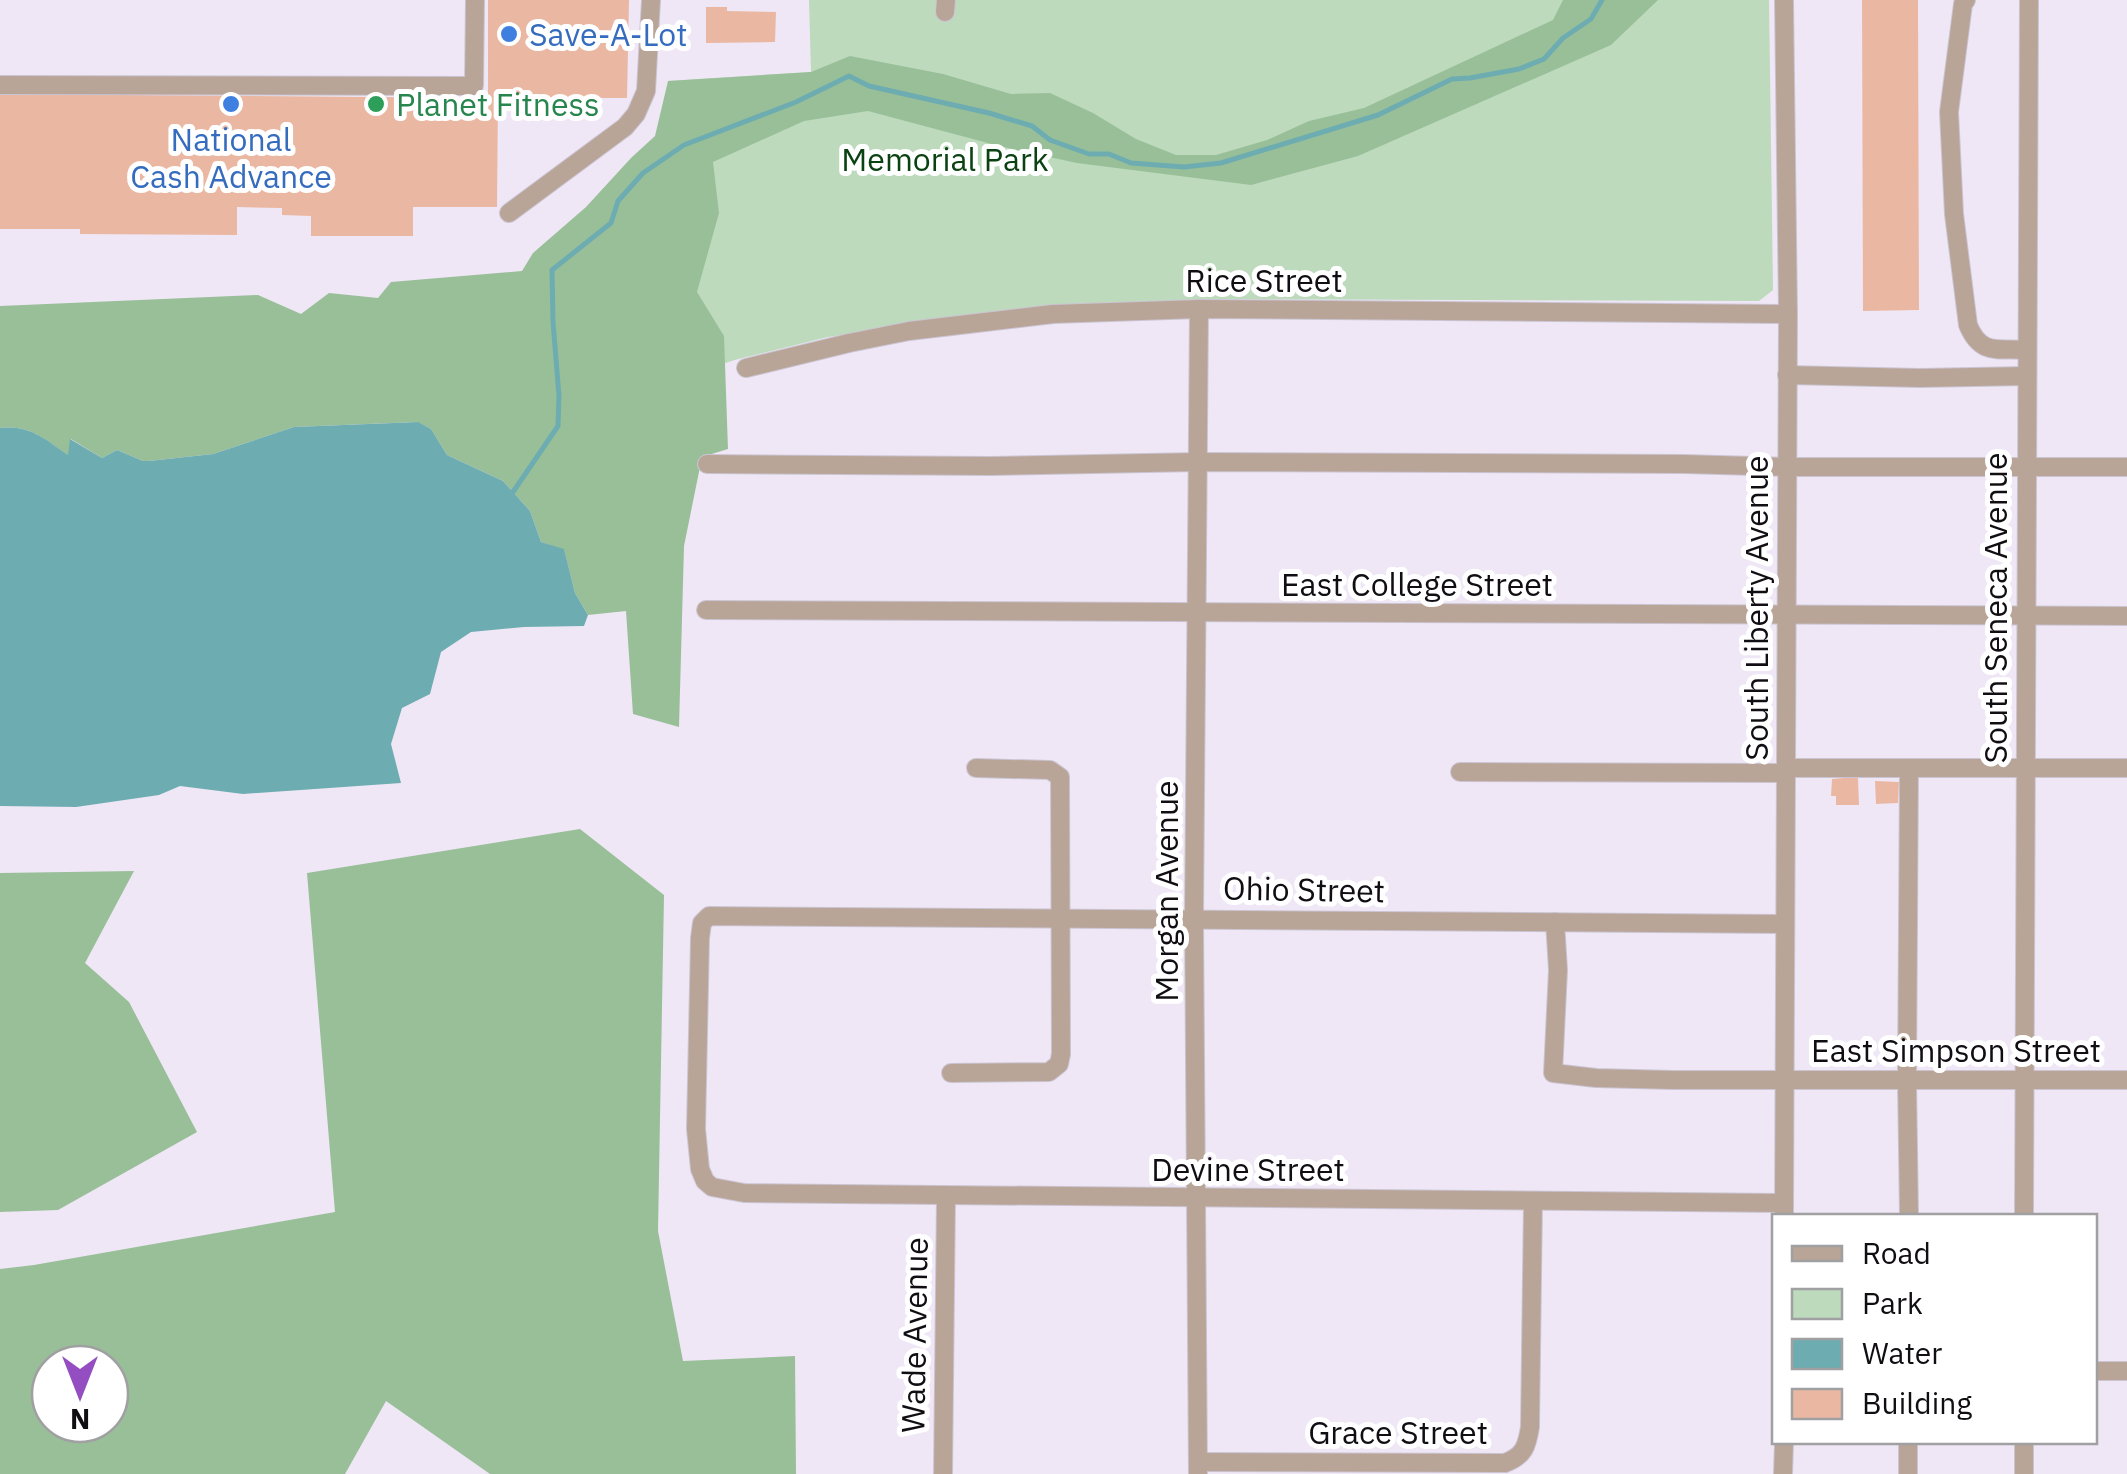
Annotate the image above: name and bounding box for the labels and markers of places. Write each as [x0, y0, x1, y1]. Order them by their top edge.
place label: Save-A-Lot [529, 13, 687, 55]
marker: Save-A-Lot [498, 23, 520, 45]
place label: Planet Fitness [396, 83, 600, 125]
marker: National Cash Advance [220, 93, 242, 115]
marker: Planet Fitness [365, 93, 387, 115]
place label: National Cash Advance [130, 118, 332, 197]

